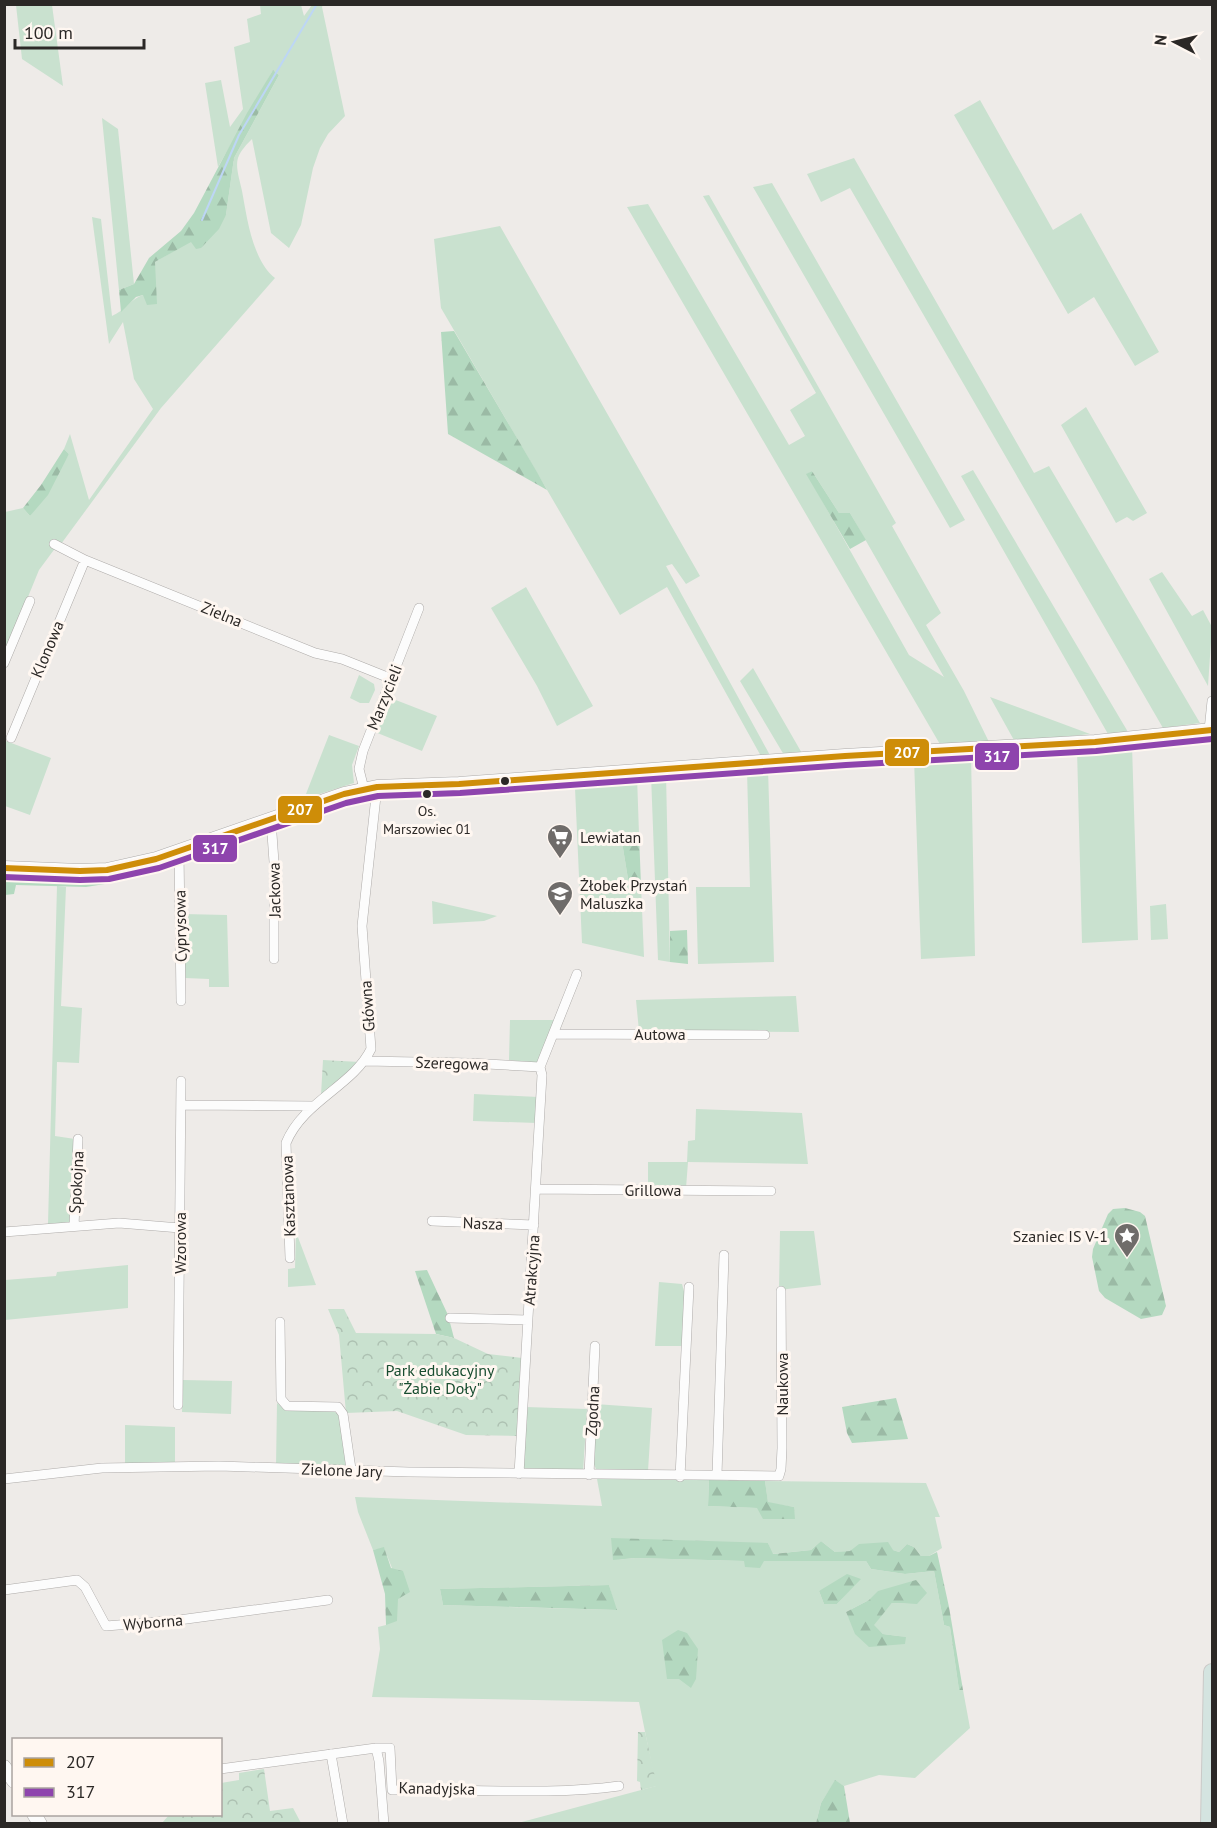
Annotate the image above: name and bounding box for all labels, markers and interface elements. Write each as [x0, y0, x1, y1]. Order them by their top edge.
scale bar [15, 12, 144, 50]
north arrow [1145, 12, 1205, 72]
text: 100 m [24, 21, 73, 44]
text: N [1150, 34, 1171, 47]
street label: Zielna [199, 597, 245, 631]
street label: Klonowa [26, 618, 68, 680]
street label: Marzycieli [362, 661, 406, 733]
line badge: 207 [884, 738, 930, 767]
text: 207 [893, 742, 921, 762]
line badge: 317 [974, 742, 1020, 771]
text: 317 [983, 746, 1011, 766]
unlabelled marker [499, 775, 511, 787]
marker: Os. Marszowiec 01 [421, 788, 433, 800]
line badge: 207 [277, 795, 323, 824]
text: 207 [286, 799, 314, 819]
place label: Os. Marszowiec 01 [383, 802, 471, 838]
supermarket icon: Lewiatan [545, 822, 575, 860]
place label: Lewiatan [580, 827, 641, 847]
line badge: 317 [192, 834, 238, 863]
text: 317 [201, 838, 229, 858]
street label: Jackowa [264, 862, 284, 919]
place label: Żłobek Przystań Maluszka [580, 875, 687, 913]
school or university icon: Żłobek Przystań Maluszka [545, 879, 575, 917]
street label: Cyprysowa [169, 890, 191, 962]
street label: Główna [355, 980, 379, 1032]
street label: Autowa [634, 1024, 686, 1044]
street label: Szeregowa [415, 1052, 489, 1074]
street label: Spokojna [64, 1150, 88, 1214]
street label: Kasztanowa [277, 1155, 299, 1237]
street label: Grillowa [625, 1180, 681, 1200]
street label: Wzorowa [170, 1212, 190, 1274]
street label: Nasza [462, 1212, 504, 1234]
place icon: Szaniec IS V-1 [1112, 1221, 1142, 1259]
place label: Szaniec IS V-1 [1013, 1226, 1108, 1246]
street label: Atrakcyjna [519, 1234, 543, 1306]
street label: Naukowa [772, 1353, 792, 1415]
park label: Park edukacyjny "Żabie Doły" [385, 1360, 495, 1398]
street label: Zgodna [581, 1385, 603, 1437]
street label: Zielone Jary [301, 1459, 383, 1481]
street label: Wyborna [122, 1609, 184, 1635]
legend [12, 1738, 222, 1816]
text: 207 [66, 1750, 95, 1773]
street label: Kanadyjska [399, 1777, 475, 1799]
text: 317 [66, 1780, 95, 1803]

